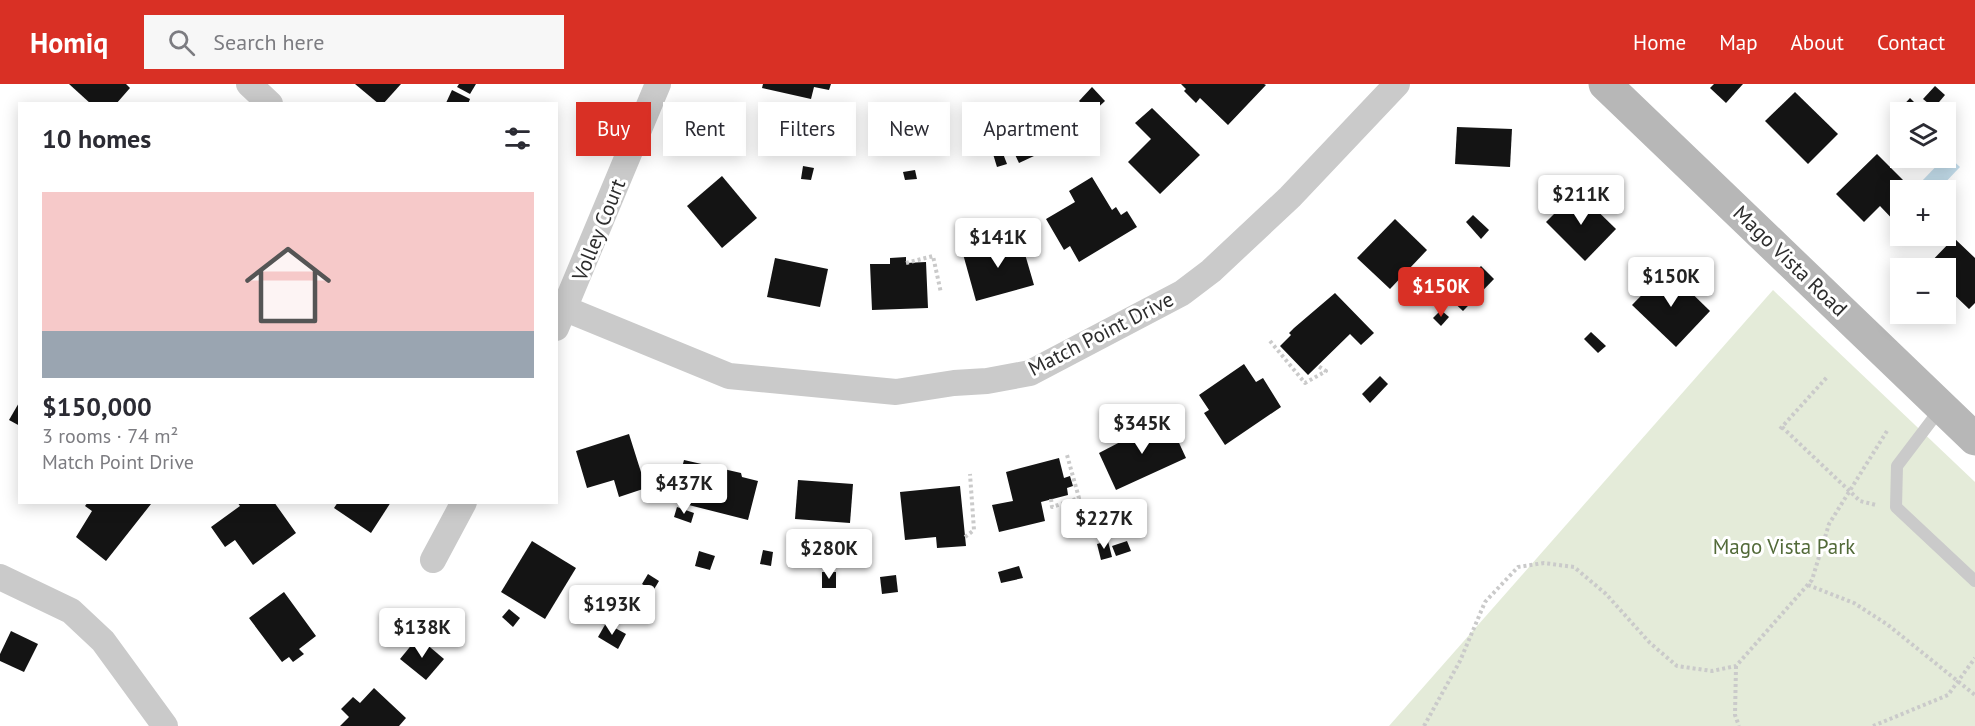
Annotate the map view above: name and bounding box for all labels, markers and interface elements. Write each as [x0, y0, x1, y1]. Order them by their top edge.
search box [144, 15, 564, 69]
text: Homiq [30, 24, 108, 61]
icon: search [165, 26, 198, 59]
text: Search here [213, 28, 324, 56]
text: Home [1633, 29, 1686, 56]
text: Map [1719, 29, 1758, 56]
text: About [1791, 29, 1844, 56]
text: Contact [1877, 29, 1945, 56]
chip: Buy [576, 102, 651, 156]
chip: Rent [663, 102, 746, 156]
chip: Filters [758, 102, 856, 156]
chip: New [868, 102, 950, 156]
chip: Apartment [962, 102, 1100, 156]
map controls [1890, 102, 1956, 324]
button: layers [1890, 102, 1956, 168]
text: 10 homes [42, 122, 151, 155]
icon: filters [501, 122, 534, 155]
street label: Volley Court [565, 175, 631, 286]
pin: $211K [1539, 175, 1623, 226]
button: + [1890, 180, 1956, 246]
text: $211K [1552, 181, 1610, 207]
street label: Mago Vista Road [1728, 199, 1853, 322]
pin: $141K [956, 218, 1040, 269]
text: $141K [969, 224, 1027, 250]
icon: home [234, 231, 342, 339]
pin: $150K [1629, 257, 1713, 308]
button: − [1890, 258, 1956, 324]
text: $150K [1642, 263, 1700, 289]
pin: $150K [1399, 267, 1483, 318]
text: $150K [1412, 273, 1470, 299]
street label: Match Point Drive [1024, 285, 1178, 382]
text: $150,000 [42, 390, 152, 423]
pin: $345K [1100, 404, 1184, 455]
text: $345K [1113, 410, 1171, 436]
text: 3 rooms · 74 m² [42, 423, 178, 449]
text: Match Point Drive [42, 449, 194, 475]
pin: $437K [642, 464, 726, 515]
text: $437K [655, 470, 713, 496]
pin: $227K [1062, 499, 1146, 550]
text: $227K [1075, 505, 1133, 531]
pin: $280K [787, 529, 871, 580]
park label: Mago Vista Park [1713, 533, 1855, 560]
text: $280K [800, 535, 858, 561]
pin: $193K [570, 585, 654, 636]
text: $193K [583, 591, 641, 617]
pin: $138K [380, 608, 464, 659]
text: $138K [393, 614, 451, 640]

